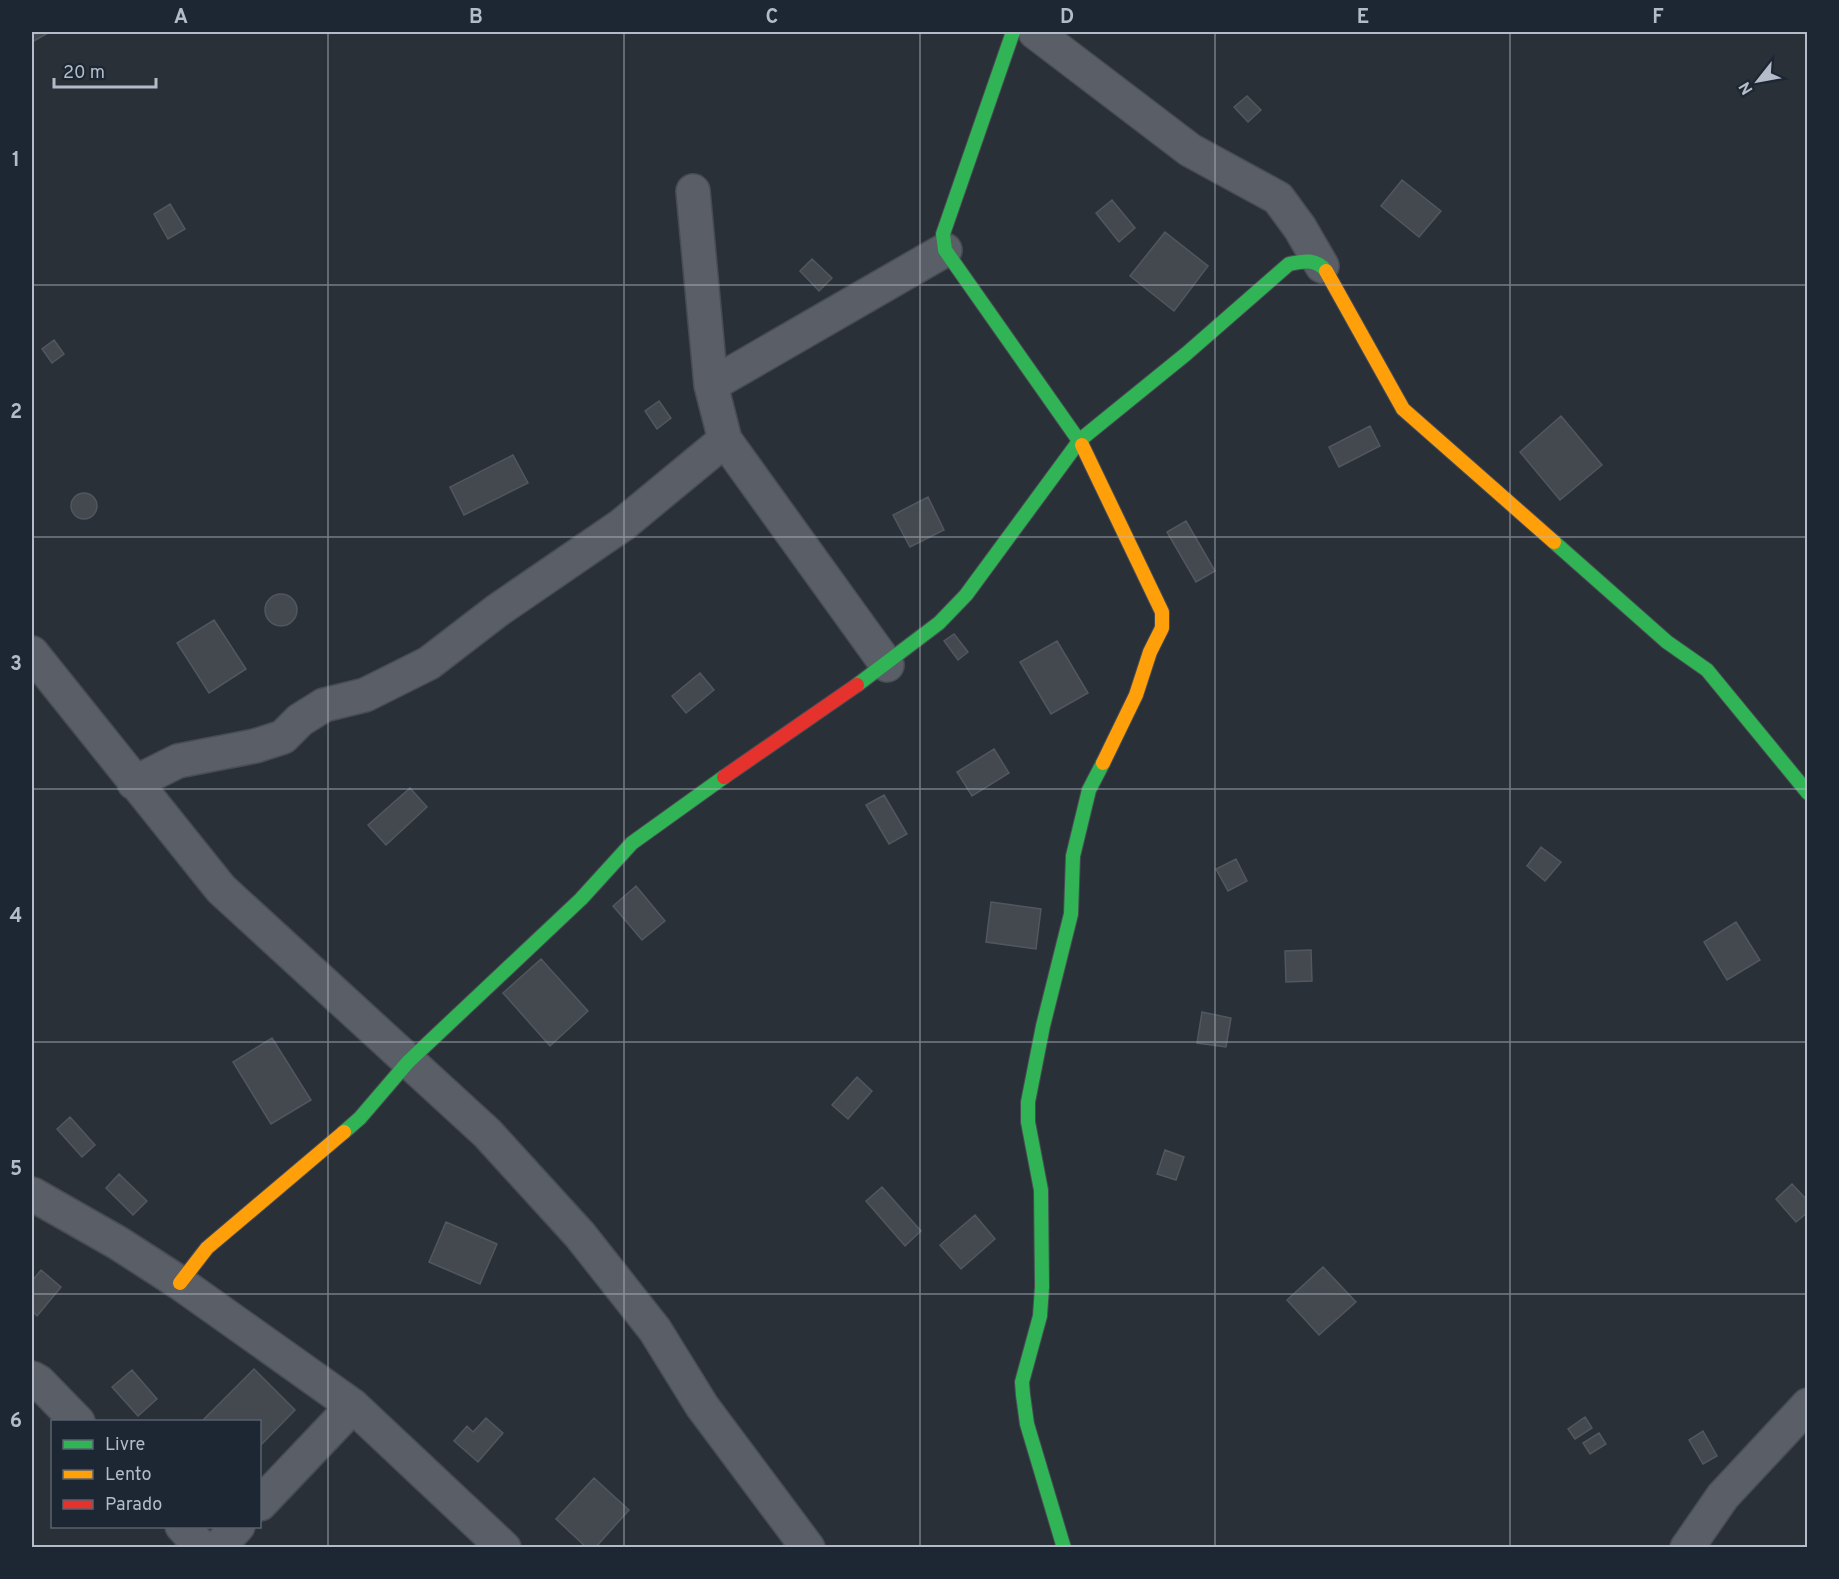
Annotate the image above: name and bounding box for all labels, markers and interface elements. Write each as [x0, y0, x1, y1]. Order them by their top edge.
text: A [174, 5, 188, 31]
text: B [469, 5, 483, 31]
text: C [766, 5, 778, 31]
text: D [1060, 5, 1074, 31]
text: E [1357, 5, 1369, 31]
text: F [1652, 5, 1664, 31]
scale bar [54, 51, 156, 89]
north arrow [1728, 51, 1788, 111]
text: 20 m [63, 62, 105, 85]
text: N [1735, 78, 1758, 98]
text: 1 [12, 148, 20, 174]
text: 2 [10, 400, 22, 426]
text: 3 [10, 652, 22, 678]
text: 4 [10, 904, 22, 930]
text: 5 [10, 1157, 22, 1183]
text: 6 [10, 1409, 22, 1435]
legend [51, 1420, 261, 1528]
text: Livre [105, 1434, 145, 1457]
text: Lento [105, 1464, 151, 1487]
text: Parado [105, 1494, 162, 1517]

